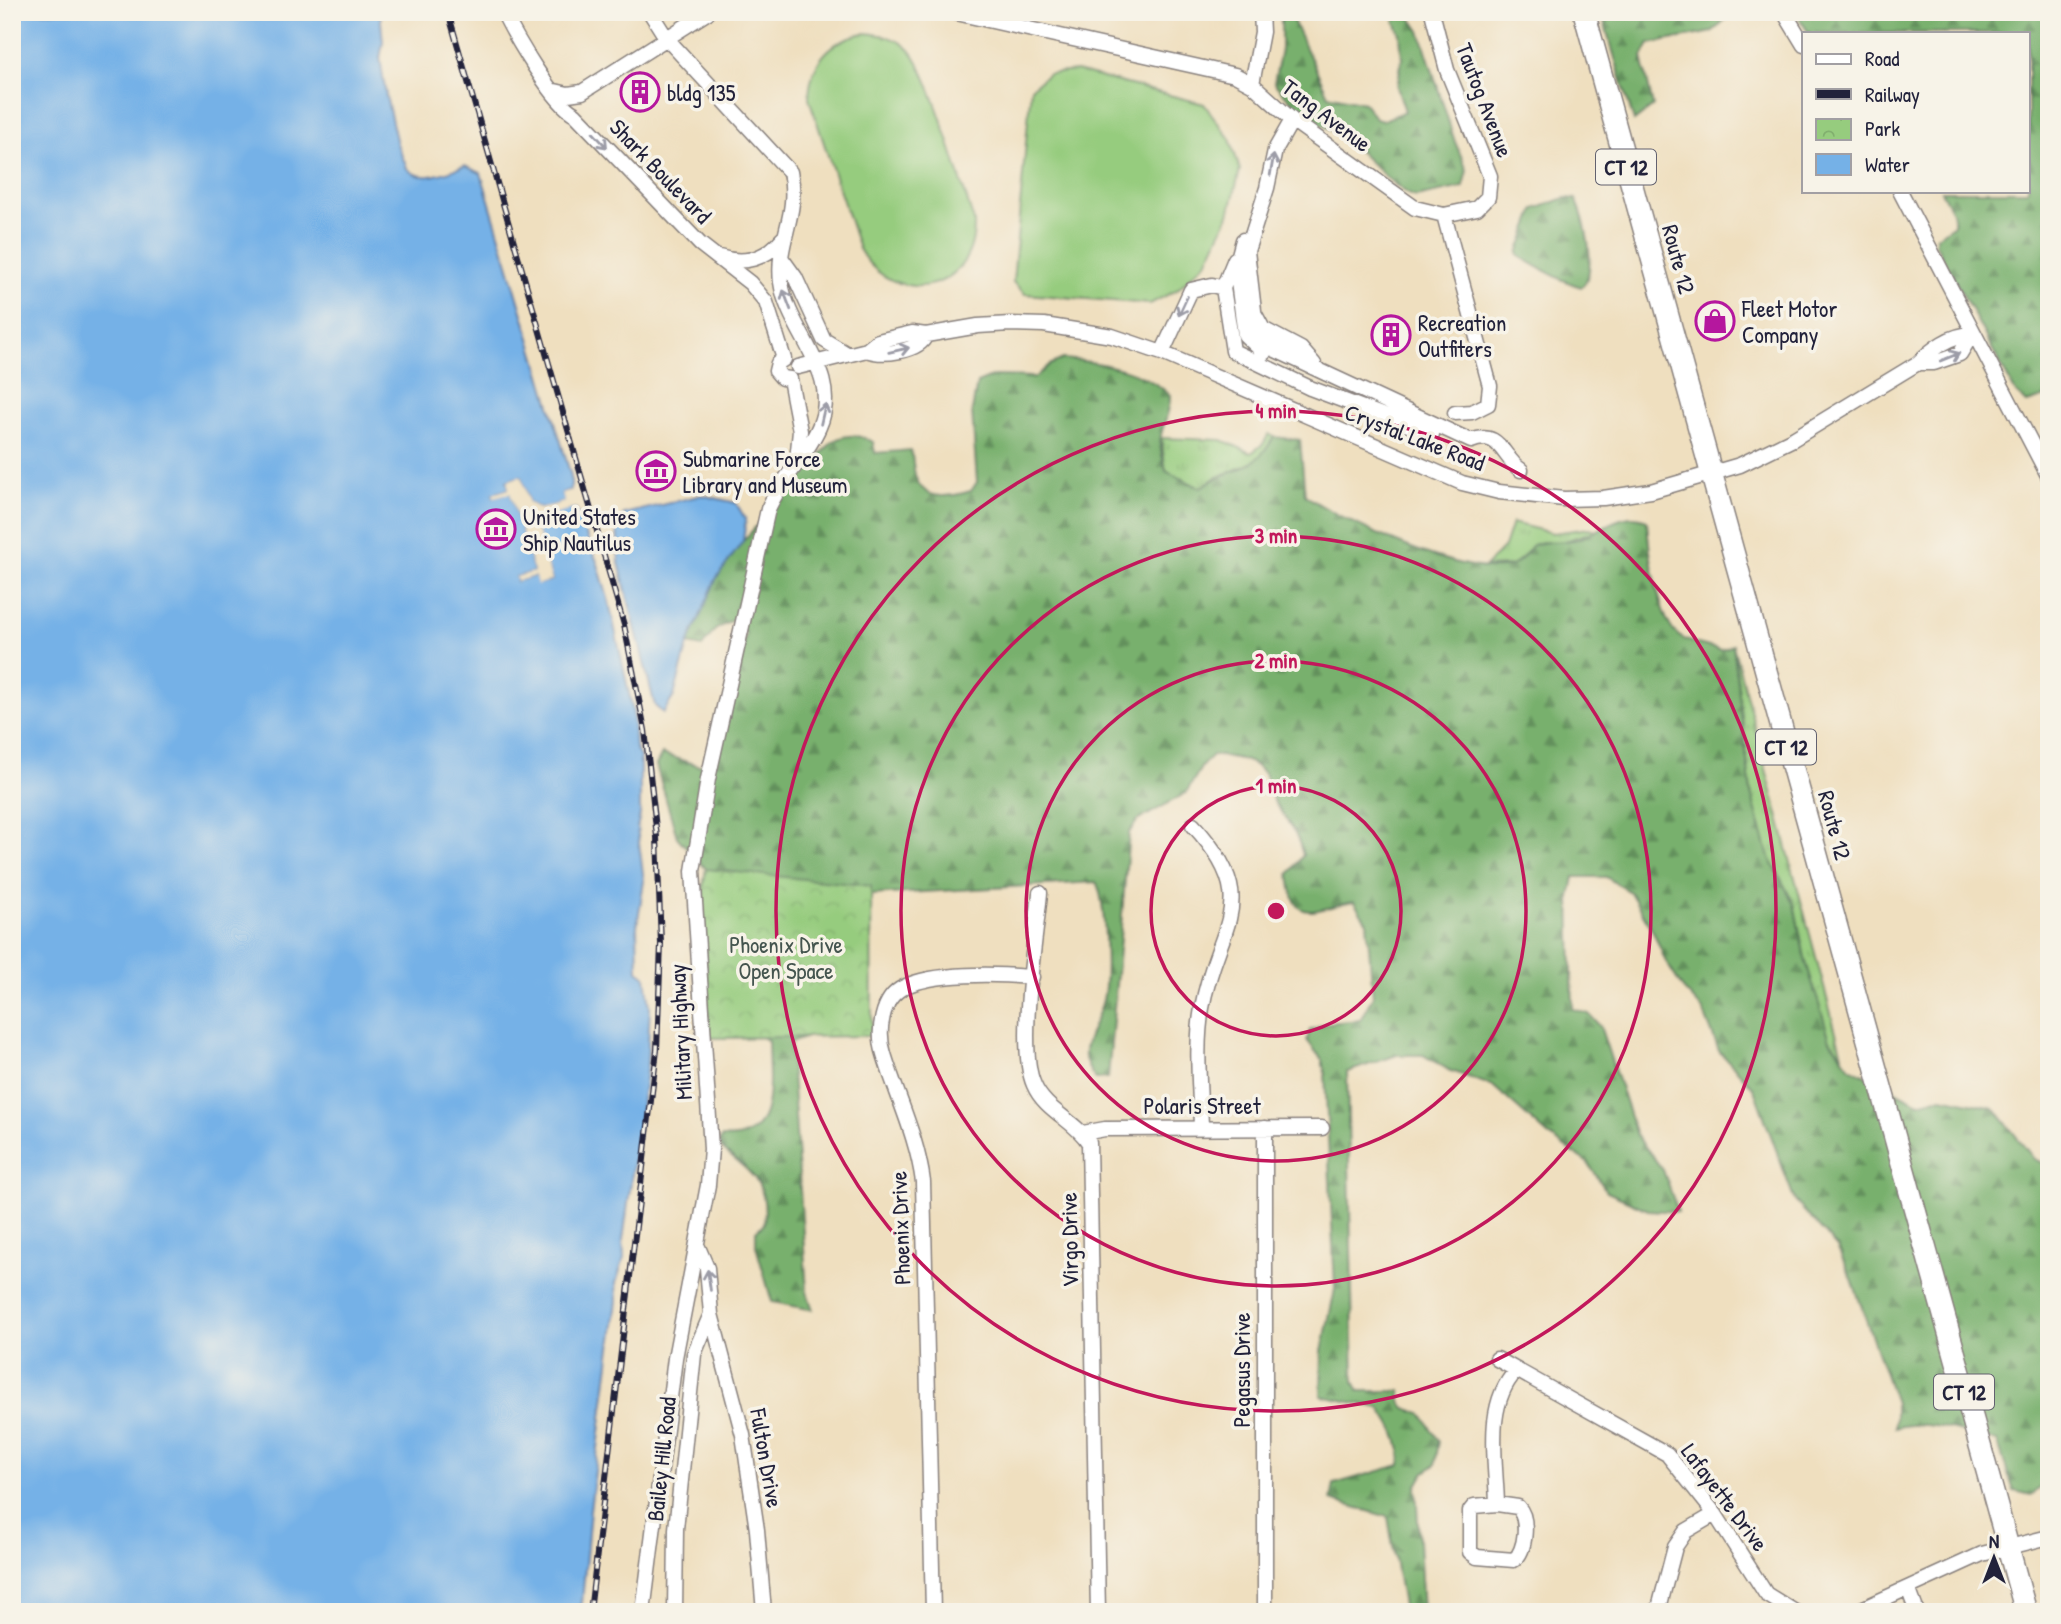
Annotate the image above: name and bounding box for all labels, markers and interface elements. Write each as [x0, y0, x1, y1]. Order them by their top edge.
legend [1802, 32, 2030, 192]
street label: Tautog Avenue [1449, 38, 1521, 162]
text: Road [1865, 44, 1899, 73]
building icon: bldg 135 [619, 71, 661, 113]
street label: Tang Avenue [1276, 71, 1378, 159]
place label: bldg 135 [667, 77, 736, 108]
text: Railway [1865, 80, 1920, 109]
street label: Shark Boulevard [603, 112, 719, 230]
text: Park [1865, 114, 1900, 143]
one-way arrow [592, 131, 609, 148]
road number: CT 12 [1596, 150, 1656, 184]
text: Water [1865, 150, 1910, 179]
one-way arrow [1266, 154, 1279, 177]
street label: Route 12 [1655, 221, 1703, 297]
one-way arrow [780, 290, 792, 312]
place label: Fleet Motor Company [1741, 293, 1837, 350]
one-way arrow [1175, 295, 1188, 316]
shop icon: Fleet Motor Company [1694, 300, 1736, 342]
place label: Recreation Outfiters [1418, 307, 1506, 364]
building icon: Recreation Outfiters [1370, 314, 1412, 356]
one-way arrow [887, 342, 910, 356]
one-way arrow [1939, 349, 1960, 362]
text: 4 min [1255, 396, 1297, 425]
street label: Crystal Lake Road [1341, 396, 1489, 478]
one-way arrow [817, 403, 830, 425]
place label: Submarine Force Library and Museum [683, 443, 847, 500]
museum icon: Submarine Force Library and Museum [635, 450, 677, 492]
place label: United States Ship Nautilus [523, 501, 636, 558]
museum icon: United States Ship Nautilus [475, 508, 517, 550]
text: 3 min [1255, 521, 1297, 550]
text: 2 min [1254, 646, 1298, 675]
road number: CT 12 [1756, 730, 1816, 764]
text: 1 min [1256, 771, 1296, 800]
street label: Route 12 [1811, 787, 1859, 863]
centre of rings [1264, 899, 1288, 923]
park label: Phoenix Drive Open Space [729, 929, 843, 986]
street label: Military Highway [661, 963, 699, 1101]
street label: Polaris Street [1143, 1090, 1262, 1121]
street label: Phoenix Drive [883, 1171, 917, 1285]
street label: Virgo Drive [1053, 1192, 1085, 1288]
one-way arrow [702, 1269, 715, 1292]
street label: Pegasus Drive [1226, 1313, 1257, 1427]
road number: CT 12 [1934, 1374, 1994, 1410]
street label: Bailey Hill Road [639, 1395, 683, 1523]
street label: Fulton Drive [743, 1405, 791, 1510]
street label: Lafayette Drive [1674, 1437, 1776, 1557]
north arrow [1960, 1522, 2030, 1592]
text: N [1989, 1528, 1999, 1554]

